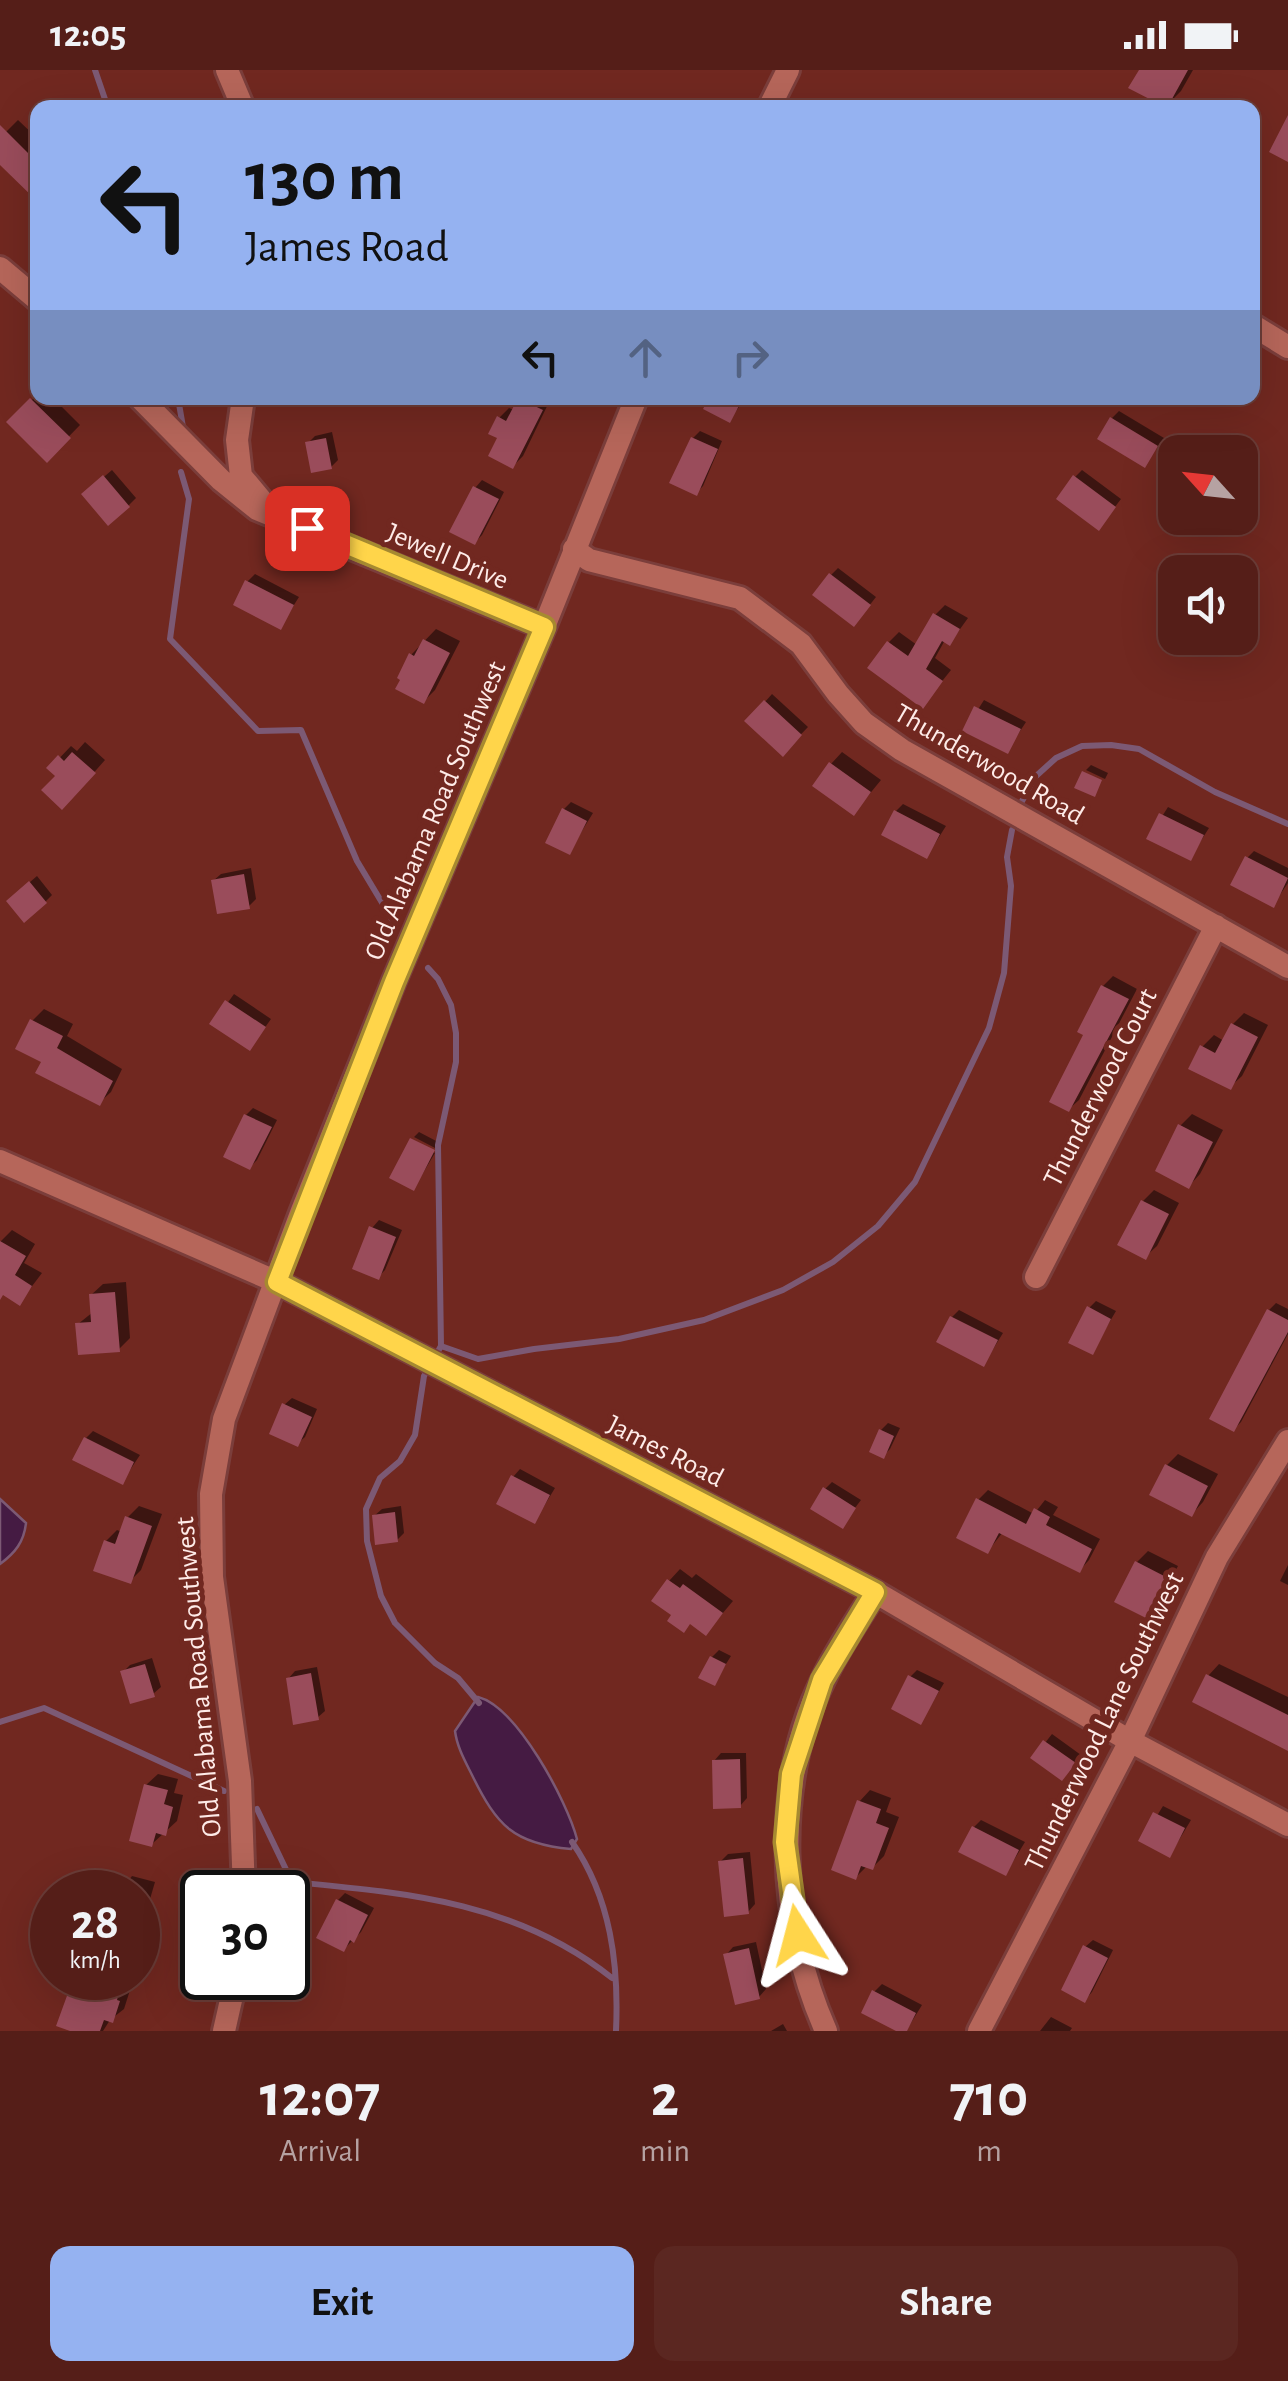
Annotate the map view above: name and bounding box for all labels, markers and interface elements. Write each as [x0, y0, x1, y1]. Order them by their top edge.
text: 12:05 [50, 16, 127, 54]
icon: left [80, 140, 210, 270]
text: 130 m [245, 143, 404, 213]
text: James Road [245, 225, 449, 270]
icon: left [513, 330, 568, 385]
icon: ahead [618, 330, 673, 385]
icon: right [723, 330, 778, 385]
north arrow [1158, 435, 1258, 535]
map controls [1158, 435, 1258, 655]
pin [265, 486, 350, 571]
icon: arrive [280, 501, 335, 556]
street label: Jewell Drive [382, 519, 512, 595]
button: sound [1158, 555, 1258, 655]
street label: Old Alabama Road Southwest [360, 657, 512, 964]
street label: Thunderwood Road [889, 699, 1089, 830]
street label: Thunderwood Court [1039, 984, 1163, 1191]
street label: James Road [602, 1411, 728, 1493]
street label: Old Alabama Road Southwest [171, 1515, 227, 1838]
street label: Thunderwood Lane Southwest [1020, 1568, 1190, 1876]
speed limit sign: 30 [180, 1870, 310, 2000]
position arrow [746, 1883, 850, 1987]
text: 28 [71, 1898, 119, 1948]
text: km/h [69, 1948, 121, 1973]
text: 12:07 [260, 2067, 380, 2127]
text: 2 [651, 2067, 679, 2127]
text: 710 [950, 2067, 1028, 2127]
text: Arrival [279, 2135, 361, 2167]
text: min [640, 2135, 690, 2167]
text: m [976, 2135, 1002, 2167]
button: Exit [50, 2246, 634, 2361]
button: Share [654, 2246, 1238, 2361]

